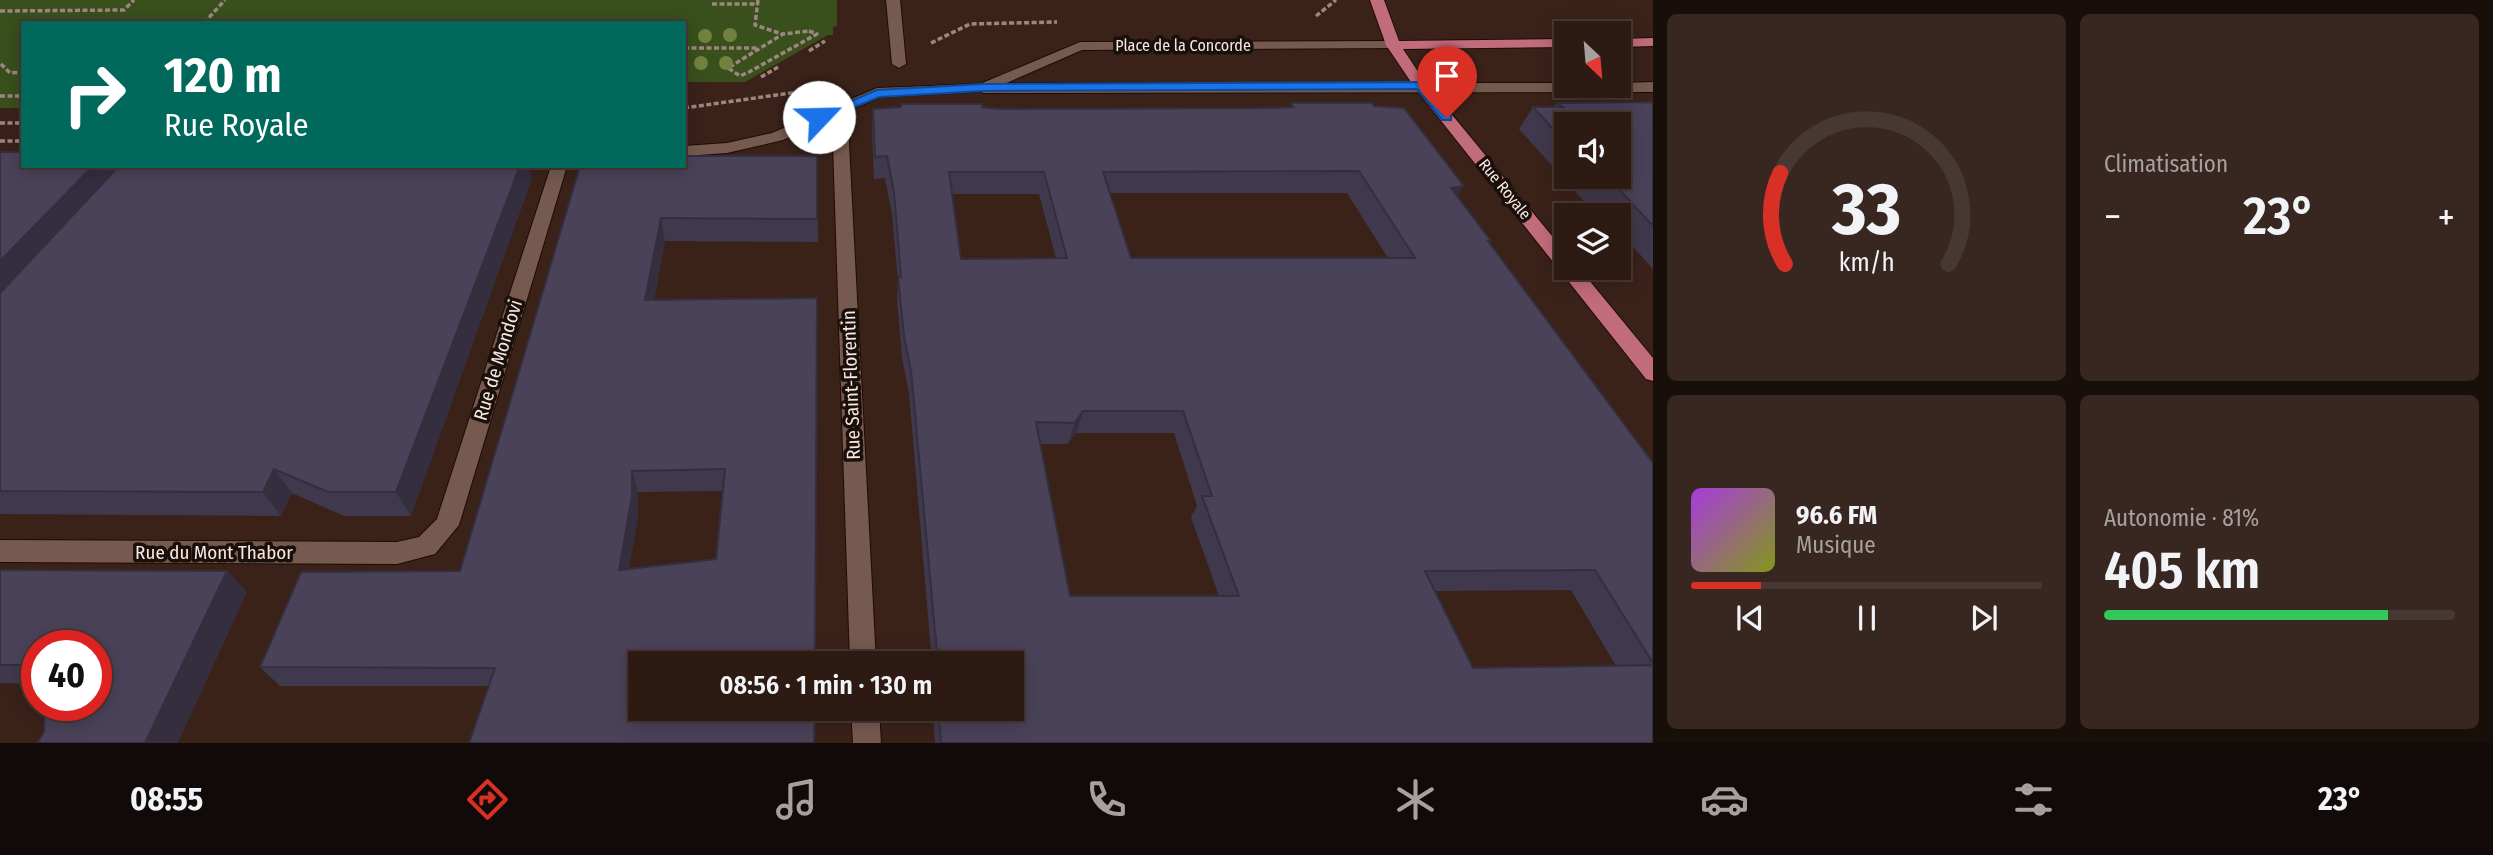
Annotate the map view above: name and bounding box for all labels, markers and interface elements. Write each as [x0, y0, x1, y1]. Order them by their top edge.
north arrow [1554, 21, 1631, 98]
map controls [1554, 21, 1631, 280]
street label: Place de la Concorde [1115, 36, 1251, 55]
text: 120 m [164, 46, 282, 105]
pin [1417, 46, 1477, 118]
icon: right [49, 49, 140, 140]
icon: arrive [1428, 57, 1466, 95]
position arrow [782, 80, 856, 154]
text: Rue Royale [164, 106, 308, 144]
button: sound [1554, 112, 1631, 189]
text: Climatisation [2104, 150, 2228, 178]
street label: Rue Royale [1475, 155, 1535, 223]
text: 33 [1831, 166, 1901, 253]
text: 23° [2243, 185, 2316, 248]
text: − [2104, 194, 2121, 240]
text: + [2438, 194, 2455, 240]
button: layers [1554, 203, 1631, 280]
text: km/h [1839, 247, 1894, 277]
street label: Rue de Mondovi [469, 297, 527, 423]
street label: Rue Saint-Florentin [837, 310, 865, 460]
text: 96.6 FM [1796, 500, 1877, 531]
text: Autonomie · 81% [2104, 504, 2259, 532]
text: Musique [1796, 531, 1876, 559]
text: 405 km [2104, 539, 2260, 602]
street label: Rue du Mont Thabor [135, 541, 293, 564]
icon: previous [1731, 599, 1769, 637]
icon: pause [1848, 599, 1886, 637]
icon: next [1965, 599, 2003, 637]
speed limit sign: 40 [21, 630, 112, 721]
text: 08:56 · 1 min · 130 m [720, 670, 932, 701]
icon: directions [463, 775, 512, 824]
icon: music [772, 775, 821, 824]
icon: phone [1082, 775, 1131, 824]
icon: climate [1391, 775, 1440, 824]
icon: car [1700, 775, 1749, 824]
icon: filters [2009, 775, 2058, 824]
text: 08:55 [130, 780, 203, 818]
text: 23° [2318, 780, 2363, 818]

